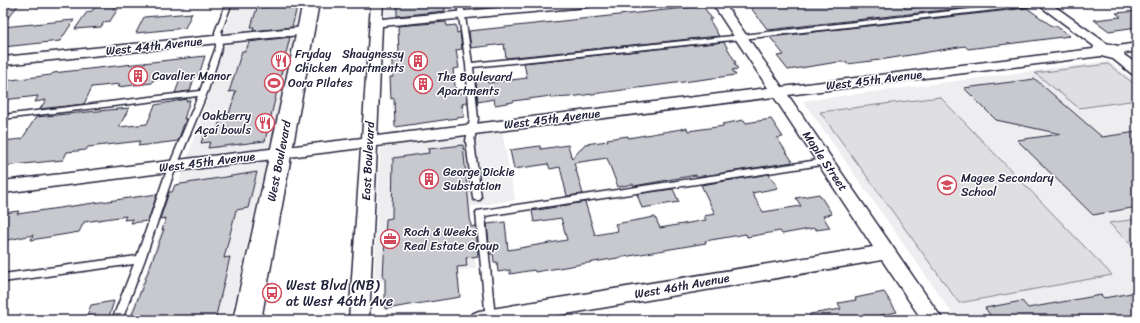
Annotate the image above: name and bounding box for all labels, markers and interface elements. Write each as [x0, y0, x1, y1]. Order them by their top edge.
street label: West 44th Avenue [105, 30, 204, 62]
place label: Fryday Chicken [295, 43, 338, 79]
place label: Shaugnessy Apartments [341, 43, 405, 79]
restaurant icon: Fryday Chicken [270, 50, 292, 72]
building icon: Shaugnessy Apartments [407, 50, 429, 72]
street label: West 45th Avenue [825, 63, 924, 97]
building icon: Cavalier Manor [127, 65, 149, 87]
place label: Cavalier Manor [152, 65, 232, 87]
place label: The Boulevard Apartments [436, 66, 513, 102]
sports icon: Oora Pilates [263, 72, 285, 94]
place label: Oora Pilates [288, 72, 353, 94]
building icon: The Boulevard Apartments [412, 73, 434, 95]
street label: West 45th Avenue [503, 102, 602, 136]
place label: Oakberry Açaí bowls [194, 105, 252, 141]
restaurant icon: Oakberry Açaí bowls [254, 112, 276, 134]
street label: West Boulevard [260, 118, 298, 203]
street label: East Boulevard [355, 120, 381, 201]
street label: Maple Street [796, 126, 854, 196]
street label: West 45th Avenue [158, 145, 257, 179]
place label: George Dickie Substation [443, 161, 515, 197]
place label: Magee Secondary School [961, 167, 1055, 203]
building icon: George Dickie Substation [418, 168, 440, 190]
school or university icon: Magee Secondary School [936, 174, 958, 196]
place label: Roch & Weeks Real Estate Group [404, 221, 500, 257]
office icon: Roch & Weeks Real Estate Group [379, 228, 401, 250]
street label: West 46th Avenue [633, 267, 731, 305]
place label: West Blvd (NB) at West 46th Ave [286, 273, 393, 314]
bus stop icon: West Blvd (NB) at West 46th Ave [261, 282, 283, 304]

